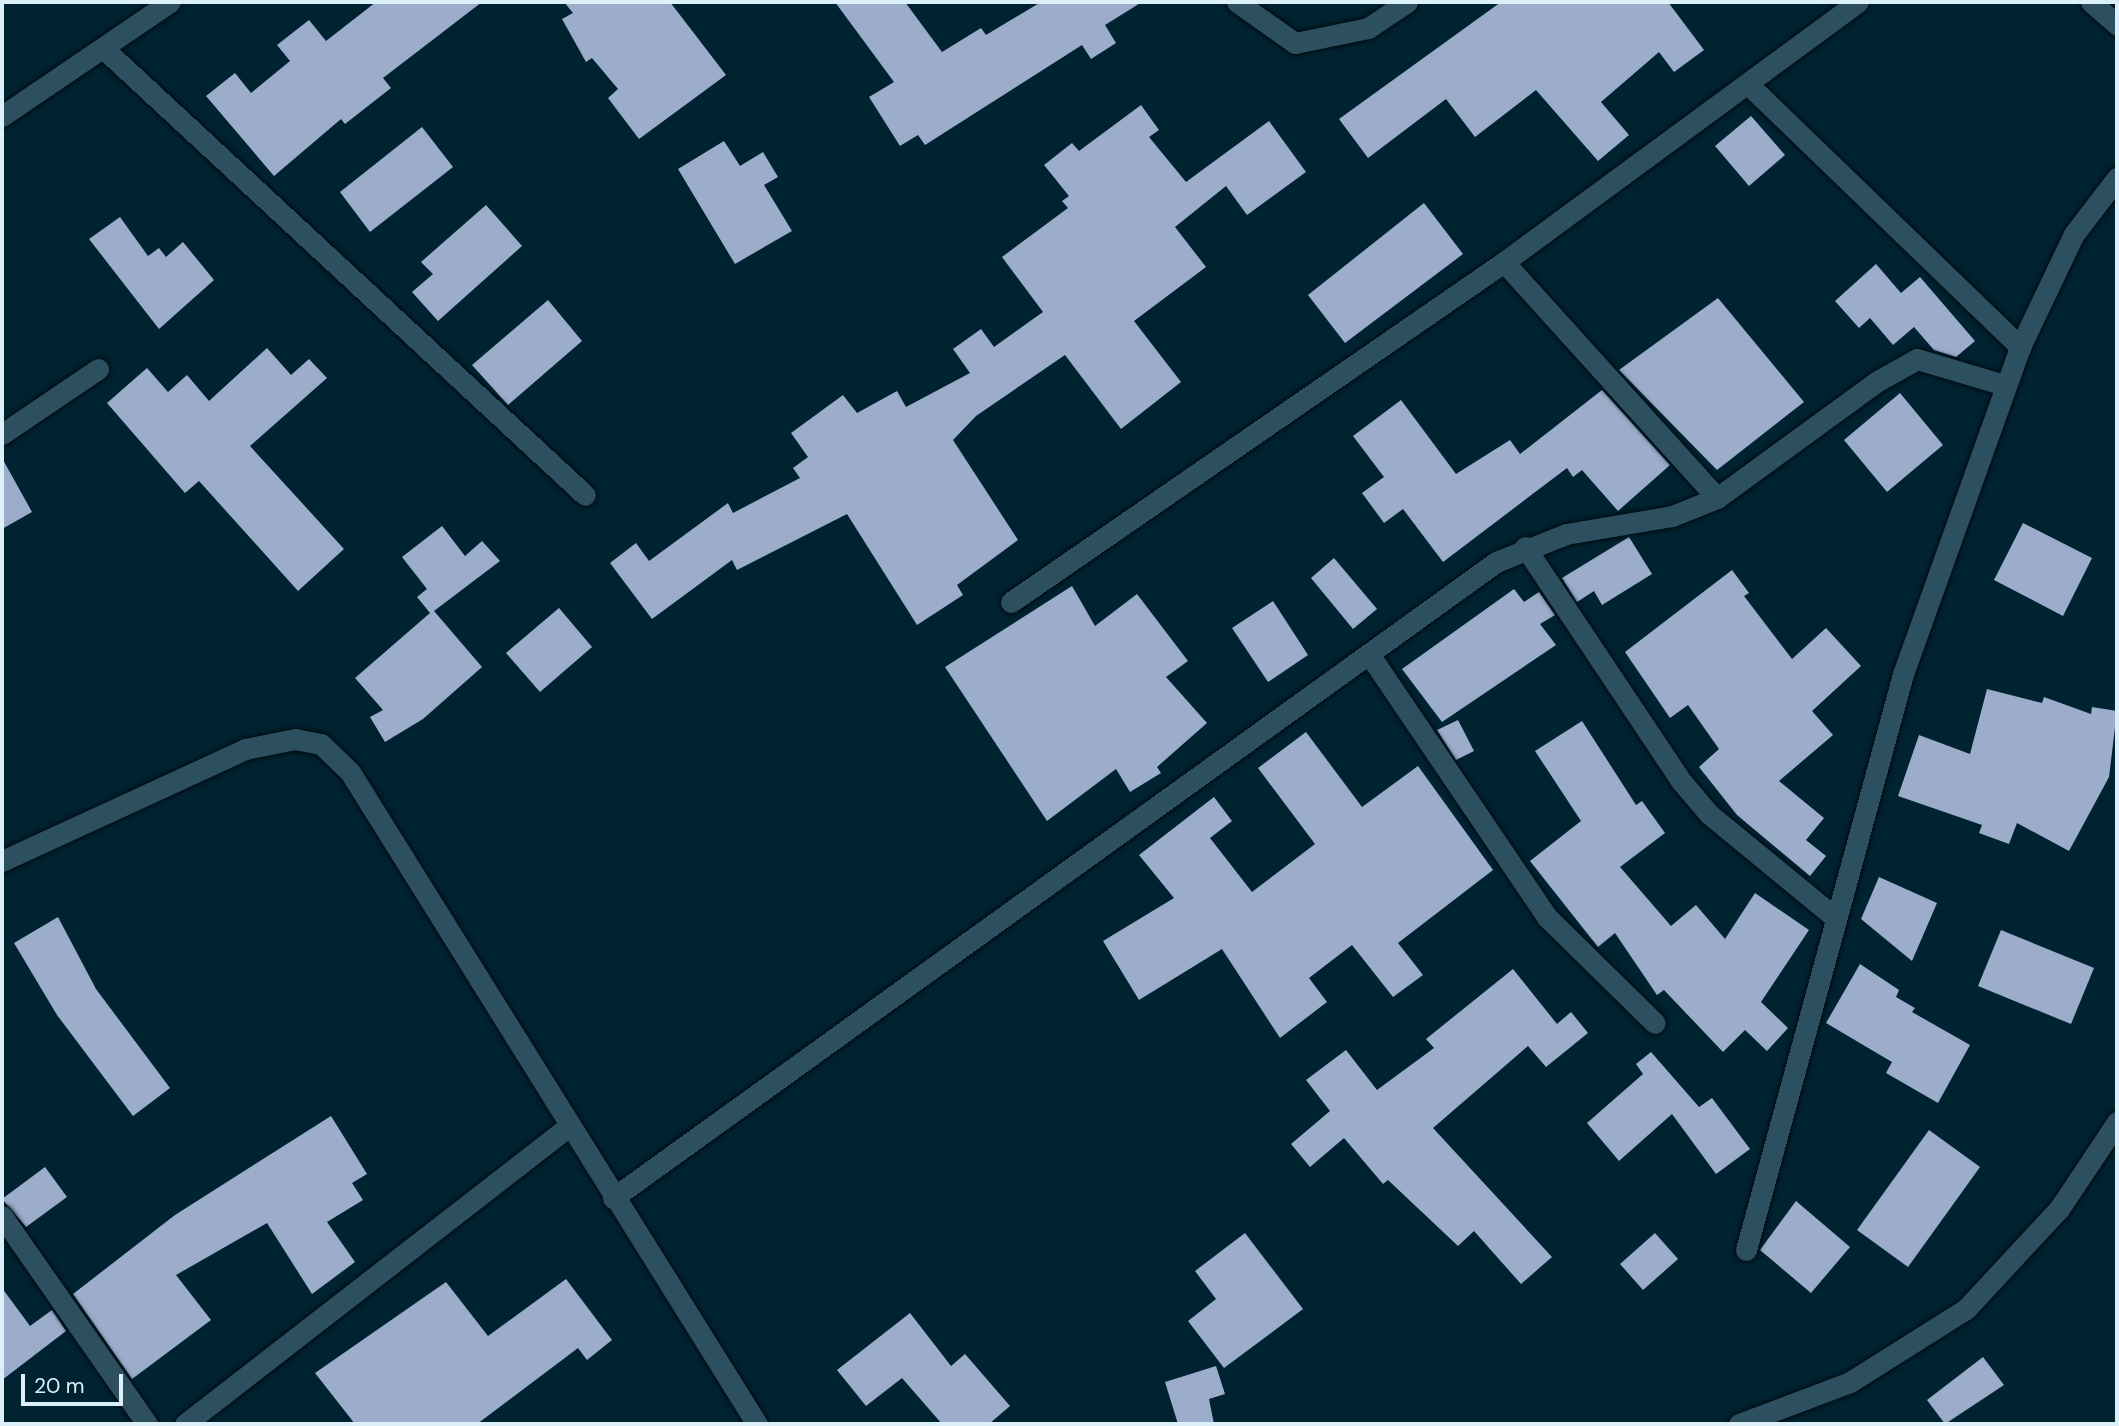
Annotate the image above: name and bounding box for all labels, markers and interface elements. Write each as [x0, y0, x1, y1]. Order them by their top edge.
scale bar [24, 1360, 126, 1404]
text: 20 m [34, 1372, 85, 1400]

